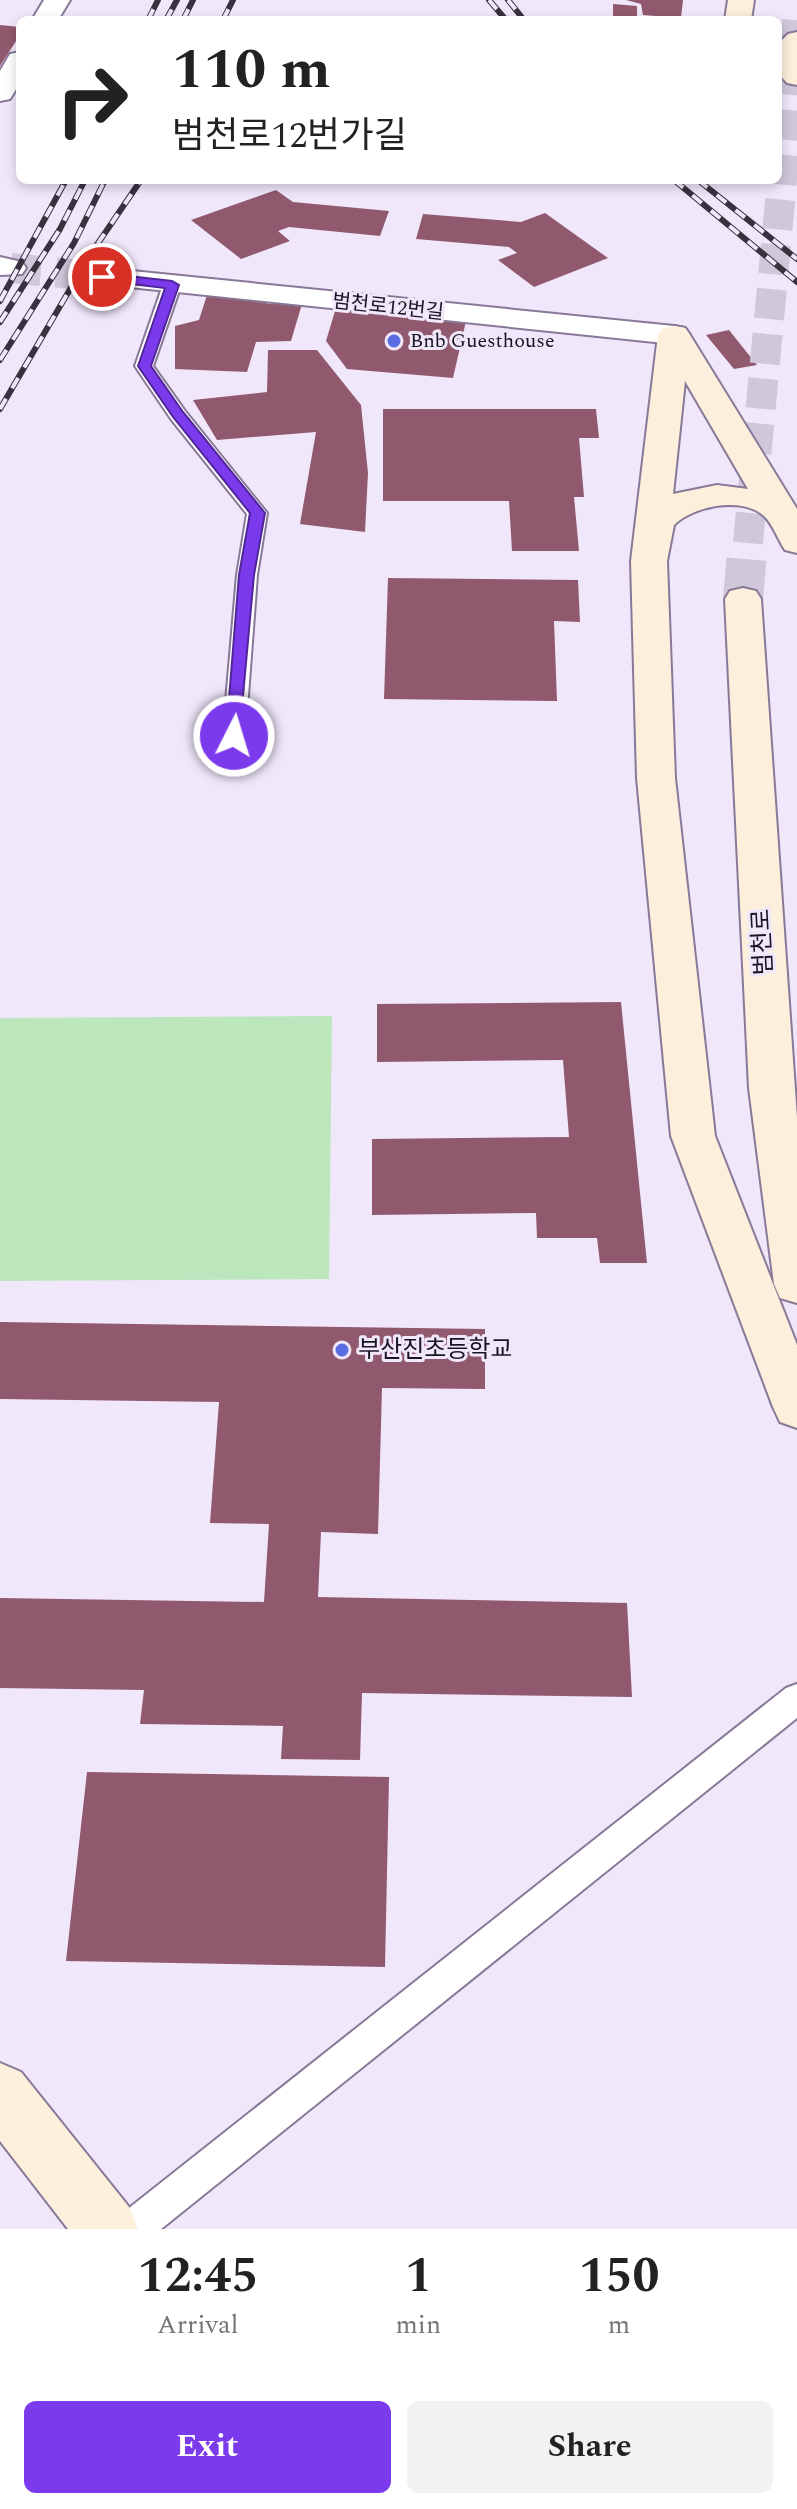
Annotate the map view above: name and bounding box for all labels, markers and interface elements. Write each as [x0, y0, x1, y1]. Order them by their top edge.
text: 110 m [172, 28, 331, 113]
icon: right [40, 48, 144, 152]
text: 범천로12번가길 [172, 109, 407, 164]
pin [68, 243, 136, 311]
icon: arrive [80, 255, 124, 299]
street label: 범천로12번길 [331, 286, 445, 328]
place label: Bnb Guesthouse [410, 326, 555, 356]
marker: Bnb Guesthouse [385, 332, 403, 350]
position arrow [192, 694, 276, 778]
street label: 범천로 [743, 908, 783, 976]
place label: 부산진초등학교 [358, 1332, 513, 1368]
marker: 부산진초등학교 [333, 1341, 351, 1359]
text: 12:45 [138, 2240, 258, 2313]
text: 1 [405, 2240, 432, 2313]
text: 150 [579, 2240, 659, 2313]
text: Arrival [157, 2305, 238, 2345]
text: min [396, 2305, 441, 2345]
text: m [608, 2305, 630, 2345]
button: Exit [24, 2401, 391, 2493]
button: Share [407, 2401, 773, 2493]

